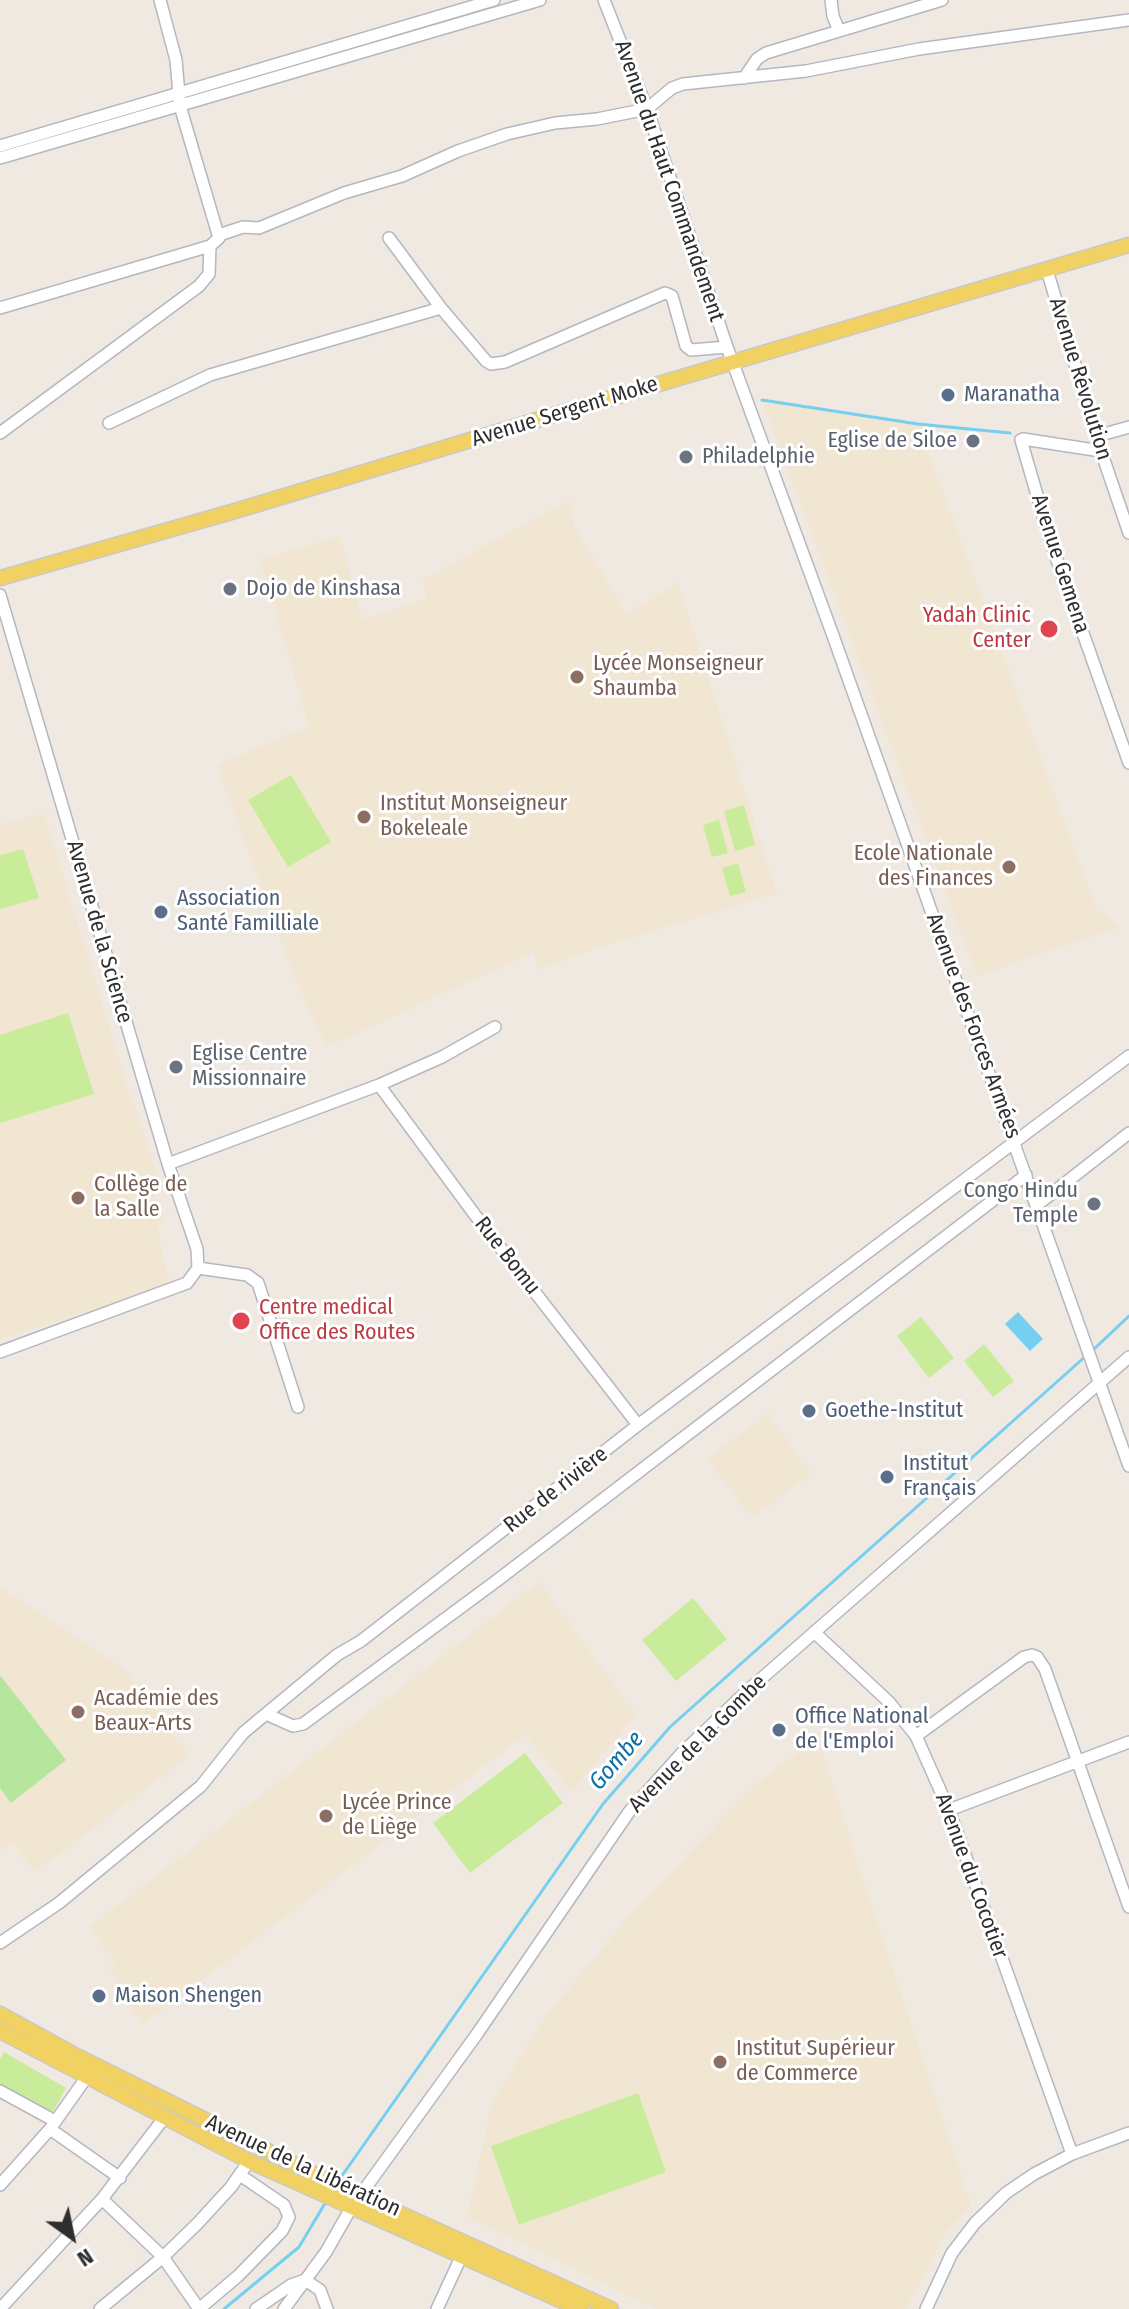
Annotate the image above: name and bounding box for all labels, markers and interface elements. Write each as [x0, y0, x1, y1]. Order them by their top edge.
street label: Avenue du Haut Commandement [608, 37, 730, 325]
street label: Avenue Révolution [1043, 295, 1117, 463]
street label: Avenue Sergent Moke [469, 371, 661, 453]
place label: Maranatha [964, 382, 1060, 408]
marker: Maranatha [939, 386, 957, 404]
place label: Eglise de Siloe [828, 428, 957, 454]
marker: Eglise de Siloe [964, 432, 982, 450]
place label: Philadelphie [702, 444, 815, 470]
marker: Philadelphie [677, 448, 695, 466]
street label: Avenue Gemena [1025, 491, 1095, 637]
place label: Dojo de Kinshasa [246, 576, 401, 602]
marker: Dojo de Kinshasa [221, 580, 239, 598]
place label: Yadah Clinic Center [923, 603, 1031, 654]
marker: Yadah Clinic Center [1038, 618, 1060, 640]
place label: Lycée Monseigneur Shaumba [593, 651, 764, 702]
marker: Lycée Monseigneur Shaumba [568, 668, 586, 686]
place label: Institut Monseigneur Bokeleale [380, 791, 567, 842]
marker: Institut Monseigneur Bokeleale [355, 808, 373, 826]
street label: Avenue de la Science [60, 838, 138, 1026]
place label: Ecole Nationale des Finances [854, 841, 993, 892]
marker: Ecole Nationale des Finances [1000, 858, 1018, 876]
place label: Association Santé Familliale [177, 886, 319, 938]
marker: Association Santé Familliale [152, 903, 170, 921]
street label: Avenue des Forces Armées [920, 910, 1026, 1142]
place label: Eglise Centre Missionnaire [192, 1041, 307, 1092]
marker: Eglise Centre Missionnaire [167, 1058, 185, 1076]
place label: Collège de la Salle [94, 1172, 187, 1224]
place label: Congo Hindu Temple [964, 1178, 1078, 1230]
marker: Collège de la Salle [69, 1189, 87, 1207]
marker: Congo Hindu Temple [1085, 1195, 1103, 1213]
street label: Rue Bomu [468, 1212, 546, 1300]
place label: Centre medical Office des Routes [259, 1295, 415, 1346]
marker: Centre medical Office des Routes [230, 1310, 252, 1332]
place label: Goethe-Institut [825, 1398, 963, 1424]
marker: Goethe-Institut [800, 1402, 818, 1420]
street label: Rue de rivière [499, 1441, 613, 1539]
place label: Institut Français [903, 1451, 976, 1502]
marker: Institut Français [878, 1468, 896, 1486]
street label: Avenue de la Gombe [623, 1669, 773, 1819]
place label: Académie des Beaux-Arts [94, 1686, 219, 1738]
marker: Académie des Beaux-Arts [69, 1703, 87, 1721]
place label: Office National de l'Emploi [795, 1704, 928, 1756]
marker: Office National de l'Emploi [770, 1721, 788, 1739]
water label: Gombe [584, 1726, 650, 1796]
place label: Lycée Prince de Liège [342, 1790, 452, 1842]
street label: Avenue du Cocotier [929, 1790, 1013, 1962]
marker: Lycée Prince de Liège [317, 1807, 335, 1825]
place label: Maison Shengen [115, 1983, 262, 2009]
marker: Maison Shengen [90, 1987, 108, 2005]
place label: Institut Supérieur de Commerce [736, 2036, 895, 2088]
marker: Institut Supérieur de Commerce [711, 2053, 729, 2071]
street label: Avenue de la Libération [201, 2109, 405, 2223]
north arrow [32, 2197, 112, 2277]
text: N [72, 2243, 98, 2272]

